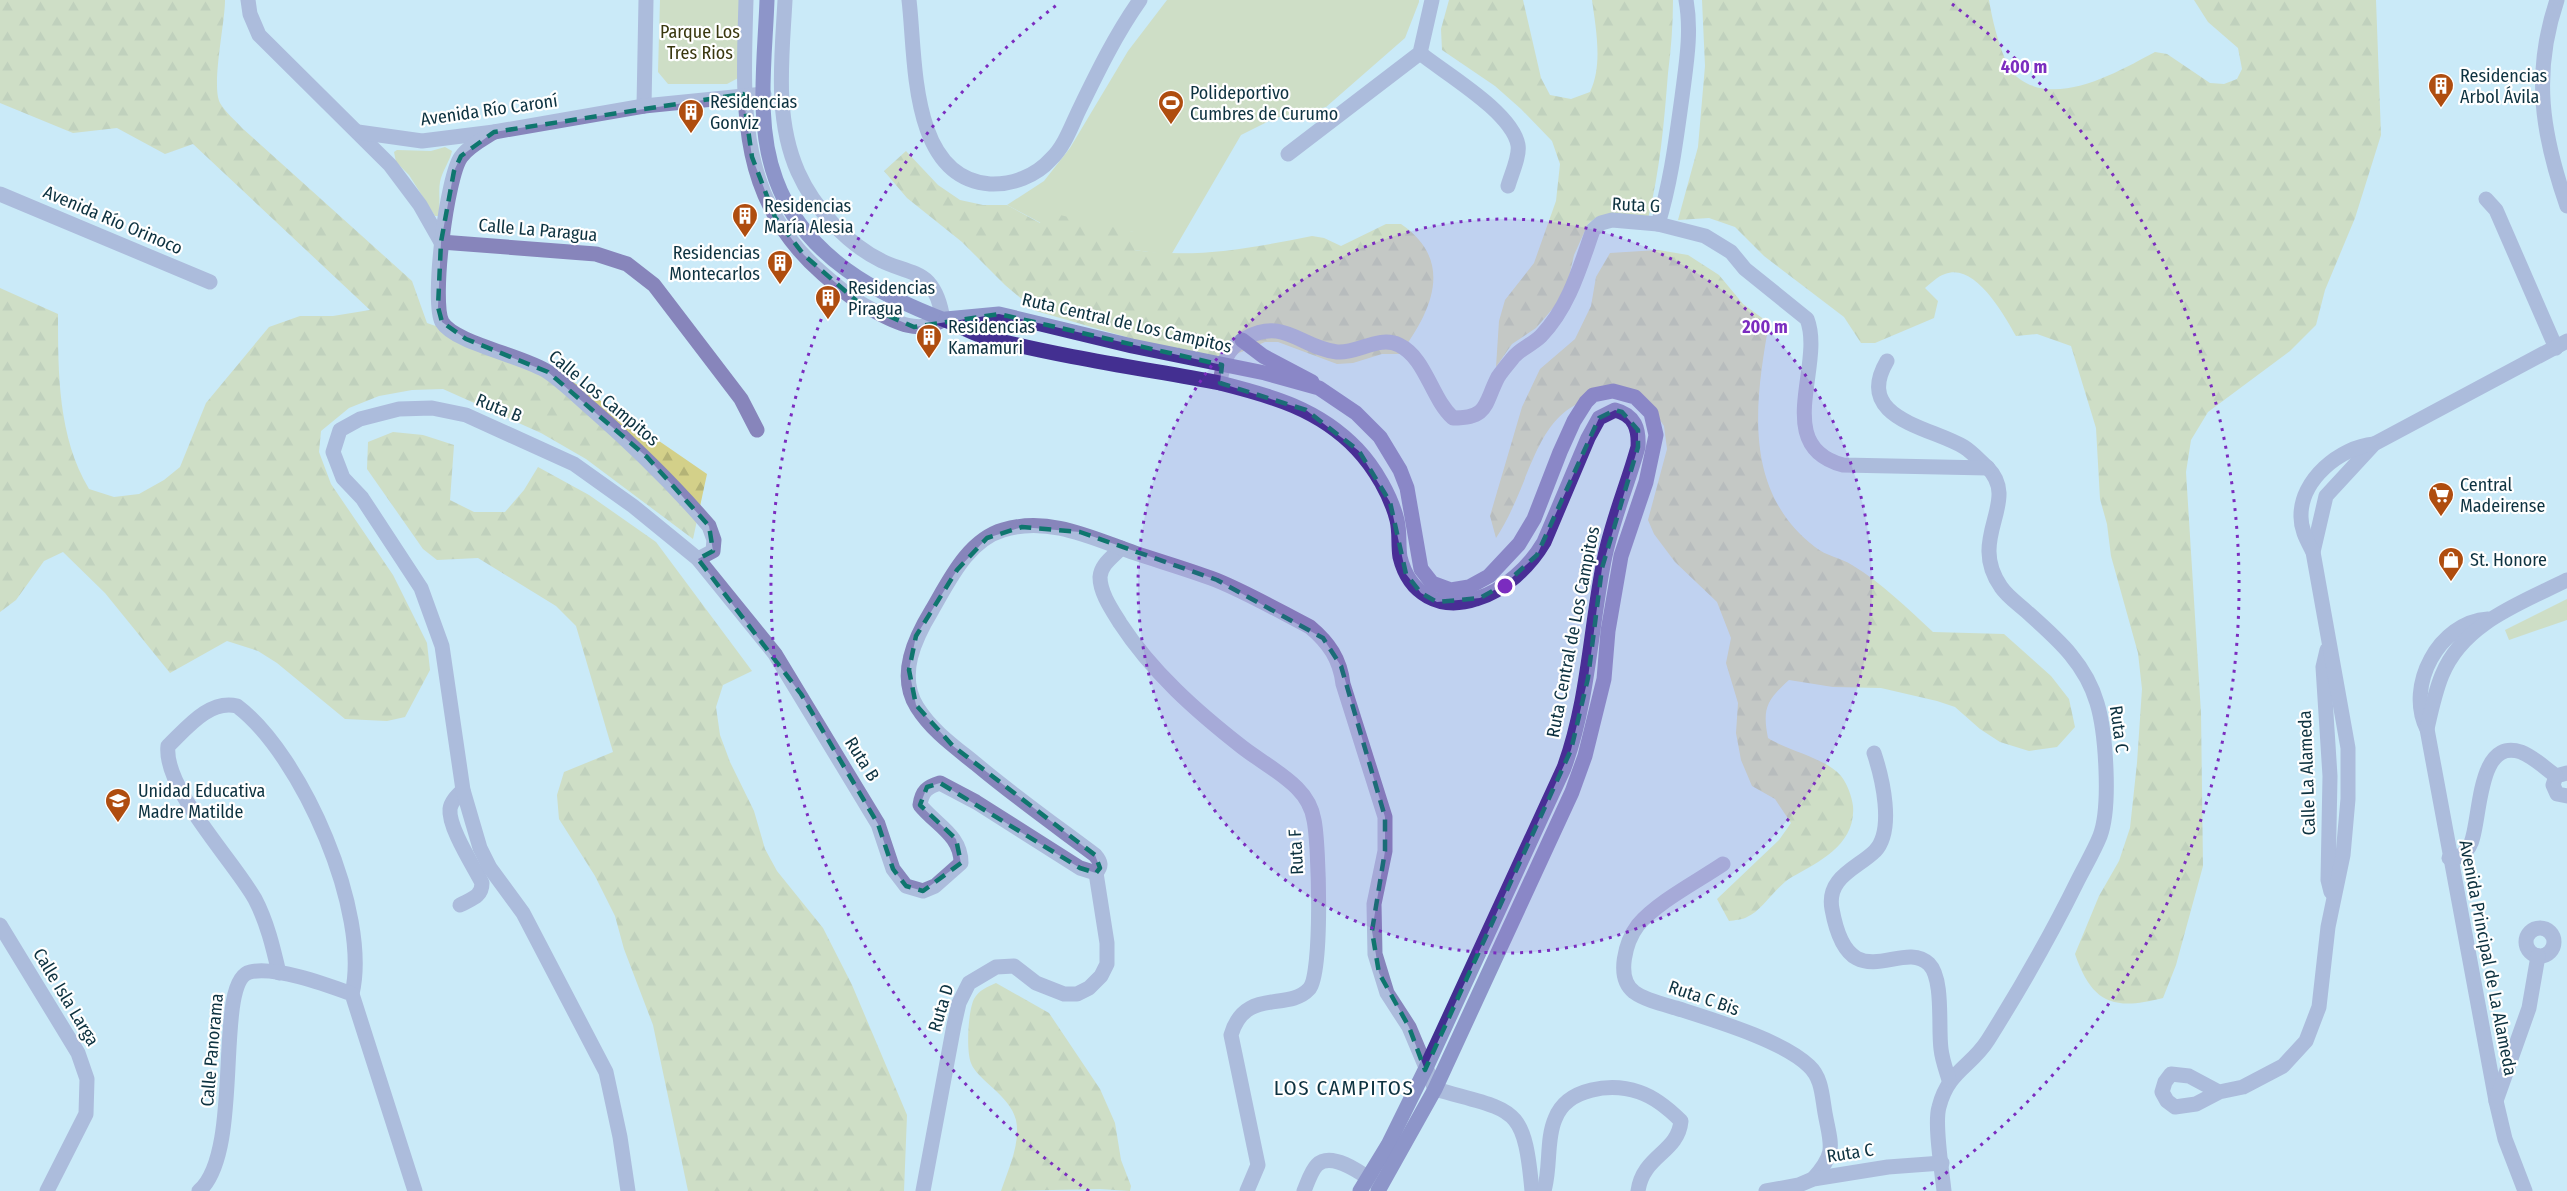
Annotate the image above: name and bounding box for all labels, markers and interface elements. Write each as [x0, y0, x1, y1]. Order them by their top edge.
park label: Parque Los Tres Rios [660, 21, 740, 64]
text: 400 m [2001, 56, 2047, 78]
place label: Residencias Arbol Ávila [2460, 65, 2548, 108]
building icon: Residencias Arbol Ávila [2426, 71, 2456, 109]
place label: Polideportivo Cumbres de Curumo [1190, 82, 1338, 125]
sports icon: Polideportivo Cumbres de Curumo [1156, 88, 1186, 126]
street label: Avenida Río Caroní [419, 89, 559, 131]
place label: Residencias Gonviz [710, 91, 798, 134]
building icon: Residencias Gonviz [676, 97, 706, 135]
street label: Avenida Río Orinoco [40, 181, 186, 259]
street label: Ruta G [1611, 193, 1661, 217]
place label: Residencias María Alesia [764, 195, 854, 238]
building icon: Residencias María Alesia [730, 201, 760, 239]
street label: Calle La Paragua [478, 214, 599, 246]
place label: Residencias Montecarlos [669, 242, 760, 285]
building icon: Residencias Montecarlos [765, 248, 795, 286]
place label: Residencias Piragua [848, 277, 936, 320]
building icon: Residencias Piragua [813, 283, 843, 321]
street label: Ruta Central de Los Campitos [1020, 288, 1234, 358]
place label: Residencias Kamamuri [948, 316, 1036, 359]
text: 200 m [1741, 316, 1788, 338]
building icon: Residencias Kamamuri [914, 322, 944, 360]
street label: Calle Los Campitos [544, 345, 664, 451]
street label: Ruta B [473, 389, 525, 427]
place label: Central Madeirense [2460, 474, 2546, 517]
supermarket icon: Central Madeirense [2426, 480, 2456, 518]
street label: Ruta Central de Los Campitos [1542, 524, 1604, 739]
shop icon: St. Honore [2436, 545, 2466, 583]
place label: St. Honore [2470, 549, 2547, 571]
centre of rings [1495, 576, 1515, 596]
street label: Ruta C [2105, 704, 2133, 754]
street label: Calle La Alameda [2294, 710, 2320, 836]
street label: Ruta B [840, 733, 884, 785]
place label: Unidad Educativa Madre Matilde [138, 780, 266, 823]
school or university icon: Unidad Educativa Madre Matilde [103, 786, 133, 824]
street label: Ruta F [1284, 828, 1308, 876]
street label: Avenida Principal de La Alameda [2454, 838, 2522, 1078]
street label: Calle Isla Larga [28, 944, 104, 1050]
street label: Ruta C Bis [1666, 976, 1743, 1020]
street label: Ruta D [923, 982, 959, 1034]
street label: Calle Panorama [196, 992, 228, 1108]
district label: LOS CAMPITOS [1274, 1075, 1414, 1101]
street label: Ruta C [1825, 1138, 1875, 1168]

